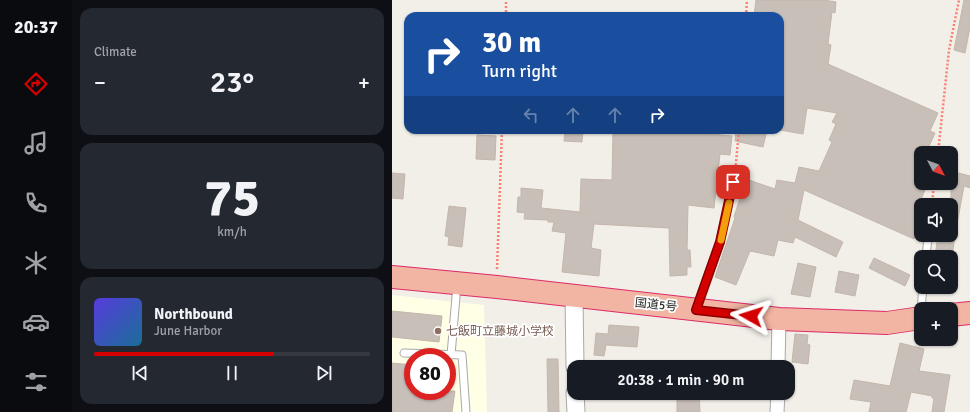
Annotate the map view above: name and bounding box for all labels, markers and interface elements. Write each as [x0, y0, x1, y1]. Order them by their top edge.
text: 20:37 [14, 16, 58, 38]
text: 30 m [482, 26, 541, 60]
icon: right [416, 28, 468, 80]
text: Climate [94, 44, 137, 60]
text: Turn right [482, 60, 557, 82]
text: 23° [210, 64, 254, 101]
text: − [94, 69, 106, 96]
text: + [358, 69, 370, 96]
icon: directions [22, 70, 50, 98]
icon: left [520, 104, 542, 126]
icon: ahead [562, 104, 584, 126]
icon: ahead [604, 104, 626, 126]
icon: right [646, 104, 668, 126]
icon: music [22, 129, 50, 157]
north arrow [914, 146, 958, 190]
map controls [914, 146, 958, 346]
pin [716, 165, 750, 199]
text: 75 [204, 166, 260, 230]
icon: arrive [722, 171, 744, 193]
icon: phone [22, 189, 50, 217]
button: sound [914, 198, 958, 242]
text: km/h [217, 224, 247, 240]
icon: climate [22, 249, 50, 277]
button: search [914, 250, 958, 294]
street label: 国道5号 [634, 295, 678, 315]
position arrow [730, 295, 772, 337]
button: + [914, 302, 958, 346]
text: Northbound [154, 305, 233, 323]
icon: car [22, 308, 50, 336]
text: June Harbor [154, 323, 222, 339]
place label: 七飯町立藤城小学校 [446, 324, 554, 339]
marker: 七飯町立藤城小学校 [433, 326, 443, 336]
speed limit sign: 80 [404, 348, 456, 400]
icon: previous [129, 362, 151, 384]
icon: pause [221, 362, 243, 384]
icon: next [313, 362, 335, 384]
icon: filters [22, 368, 50, 396]
text: 20:38 · 1 min · 90 m [618, 371, 744, 389]

